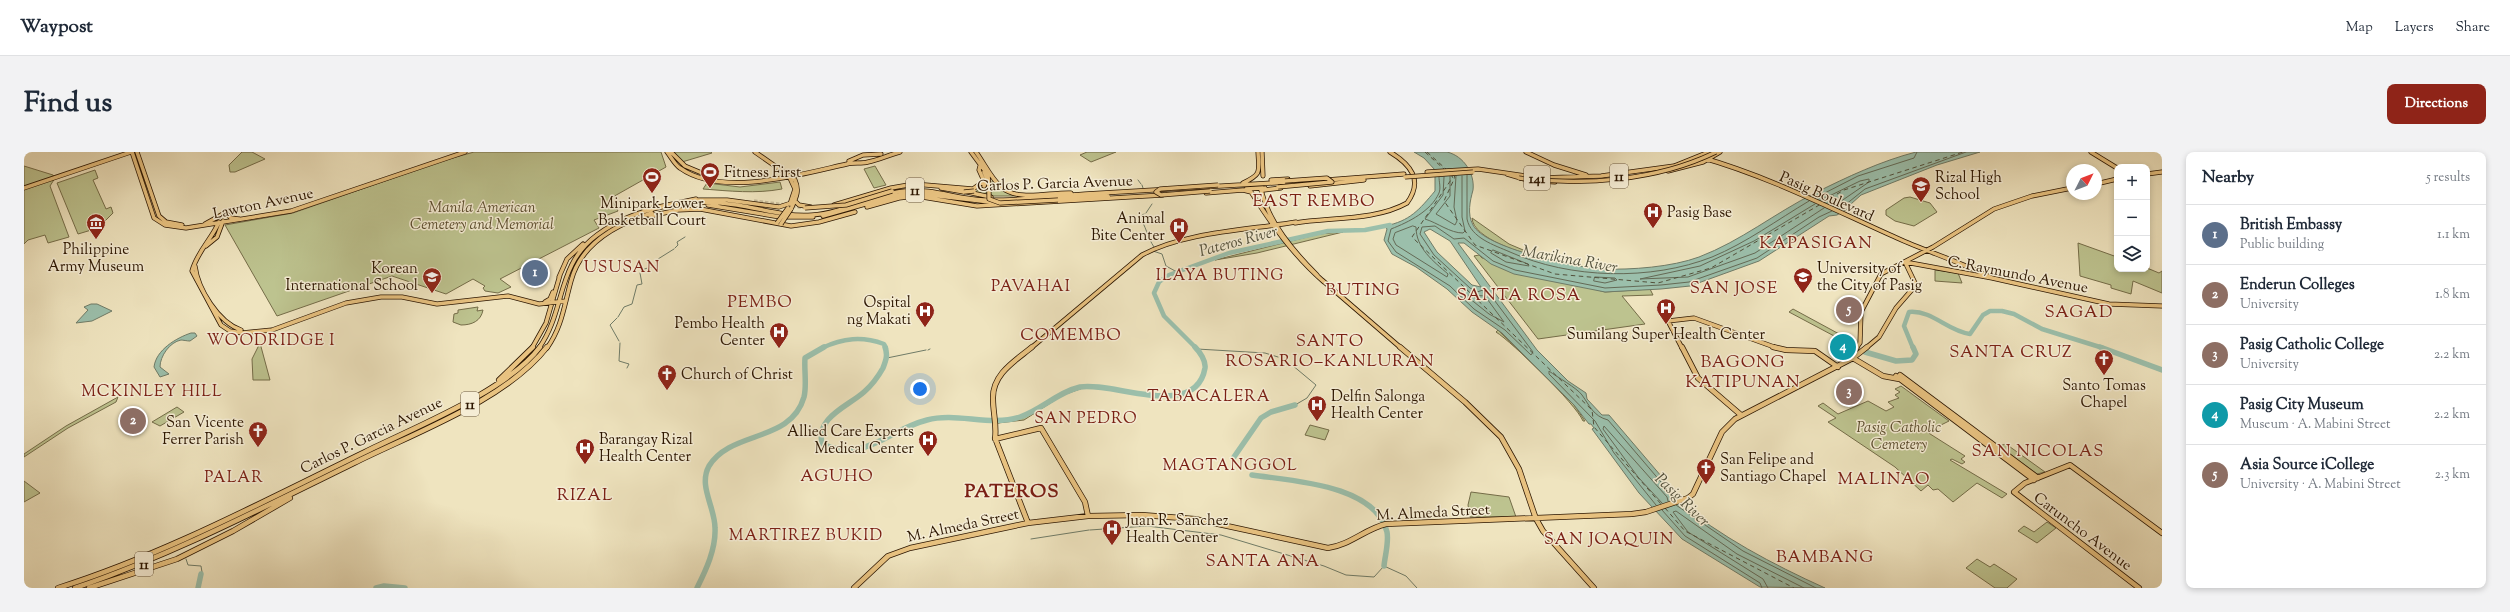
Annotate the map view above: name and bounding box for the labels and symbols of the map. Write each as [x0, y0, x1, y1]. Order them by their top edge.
sports icon: Fitness First [699, 161, 721, 189]
place label: Fitness First [724, 163, 801, 184]
road number: 11 [1610, 164, 1628, 188]
north arrow [2066, 164, 2102, 200]
sports icon: Minipark Lower Basketball Court [641, 166, 663, 194]
road number: 141 [1524, 166, 1550, 190]
street label: Pasig Boulevard [1776, 167, 1878, 228]
place label: Rizal High School [1935, 168, 2002, 206]
street label: Carlos P. Garcia Avenue [977, 171, 1133, 198]
school or university icon: Rizal High School [1910, 175, 1932, 203]
road number: 11 [906, 178, 924, 202]
street label: Lawton Avenue [211, 184, 316, 225]
district label: EAST REMBO [1253, 190, 1375, 214]
place label: Minipark Lower Basketball Court [598, 194, 706, 232]
park label: Manila American Cemetery and Memorial [410, 198, 554, 236]
hospital icon: Pasig Base [1642, 201, 1664, 229]
place label: Pasig Base [1667, 203, 1732, 224]
place label: Animal Bite Center [1091, 209, 1165, 247]
museum icon: Philippine Army Museum [85, 212, 107, 240]
hospital icon: Animal Bite Center [1168, 216, 1190, 244]
water label: Pateros River [1197, 221, 1281, 264]
district label: KAPASIGAN [1759, 232, 1873, 256]
place label: Philippine Army Museum [48, 240, 145, 278]
water label: Marikina River [1520, 241, 1620, 280]
street label: C. Raymundo Avenue [1946, 252, 2090, 299]
district label: USUSAN [584, 257, 660, 280]
pin: 1 [522, 258, 548, 288]
place label: Korean International School [285, 259, 418, 297]
place label: University of the City of Pasig [1817, 259, 1922, 297]
district label: ILAYA BUTING [1156, 265, 1284, 288]
school or university icon: Korean International School [421, 266, 443, 294]
school or university icon: University of the City of Pasig [1792, 266, 1814, 294]
district label: PAVAHAI [991, 276, 1071, 299]
district label: SAN JOSE [1690, 277, 1778, 301]
district label: BUTING [1325, 279, 1401, 303]
district label: SANTA ROSA [1457, 284, 1581, 308]
district label: PEMBO [727, 291, 793, 315]
place label: Ospital ng Makati [847, 293, 911, 331]
pin: 5 [1836, 295, 1862, 325]
hospital icon: Sumilang Super Health Center [1655, 297, 1677, 325]
hospital icon: Ospital ng Makati [914, 300, 936, 328]
district label: SAGAD [2045, 301, 2113, 325]
place label: Pembo Health Center [675, 314, 765, 352]
hospital icon: Pembo Health Center [768, 321, 790, 349]
district label: COMEMBO [1020, 324, 1122, 348]
place label: Sumilang Super Health Center [1567, 325, 1766, 346]
district label: WOODRIDGE I [206, 330, 336, 353]
district label: SANTO ROSARIO–KANLURAN [1225, 330, 1435, 374]
pin: 4 [1830, 332, 1856, 362]
district label: SANTA CRUZ [1949, 341, 2073, 365]
church icon: Santo Tomas Chapel [2093, 348, 2115, 376]
district label: BAGONG KATIPUNAN [1685, 351, 1801, 395]
church icon: Church of Christ [656, 363, 678, 391]
place label: Church of Christ [681, 365, 793, 386]
place label: Santo Tomas Chapel [2062, 376, 2146, 414]
pin: 3 [1836, 377, 1862, 407]
your location [910, 379, 930, 399]
district label: MCKINLEY HILL [81, 381, 223, 404]
district label: TABACALERA [1147, 386, 1271, 409]
place label: Delfin Salonga Health Center [1331, 387, 1425, 425]
road number: 11 [461, 392, 479, 416]
street label: Carlos P. Garcia Avenue [297, 393, 446, 480]
hospital icon: Delfin Salonga Health Center [1306, 394, 1328, 422]
pin: 2 [120, 406, 146, 436]
district label: SAN PEDRO [1034, 408, 1138, 431]
place label: San Vicente Ferrer Parish [162, 413, 244, 451]
park label: Pasig Catholic Cemetery [1857, 418, 1941, 456]
church icon: San Vicente Ferrer Parish [247, 420, 269, 448]
place label: Allied Care Experts Medical Center [787, 422, 914, 460]
hospital icon: Allied Care Experts Medical Center [917, 429, 939, 457]
place label: Barangay Rizal Health Center [599, 430, 693, 468]
hospital icon: Barangay Rizal Health Center [574, 437, 596, 465]
district label: SAN NICOLAS [1972, 440, 2104, 464]
place label: San Felipe and Santiago Chapel [1720, 450, 1826, 488]
district label: MAGTANGGOL [1162, 455, 1298, 478]
church icon: San Felipe and Santiago Chapel [1695, 457, 1717, 485]
district label: AGUHO [800, 465, 874, 489]
district label: PALAR [204, 467, 264, 490]
district label: MALINAO [1837, 468, 1931, 492]
water label: Pasig River [1649, 469, 1714, 533]
district label: PATEROS [964, 479, 1060, 506]
district label: RIZAL [557, 484, 613, 508]
street label: Caruncho Avenue [2028, 488, 2136, 576]
street label: M. Almeda Street [1376, 500, 1490, 527]
street label: M. Almeda Street [906, 504, 1021, 549]
place label: Juan R. Sanchez Health Center [1125, 511, 1229, 549]
hospital icon: Juan R. Sanchez Health Center [1101, 518, 1123, 546]
district label: MARTIREZ BUKID [729, 525, 883, 548]
district label: SAN JOAQUIN [1544, 528, 1674, 552]
district label: BAMBANG [1776, 546, 1874, 570]
district label: SANTA ANA [1206, 550, 1320, 574]
road number: 11 [135, 552, 153, 576]

